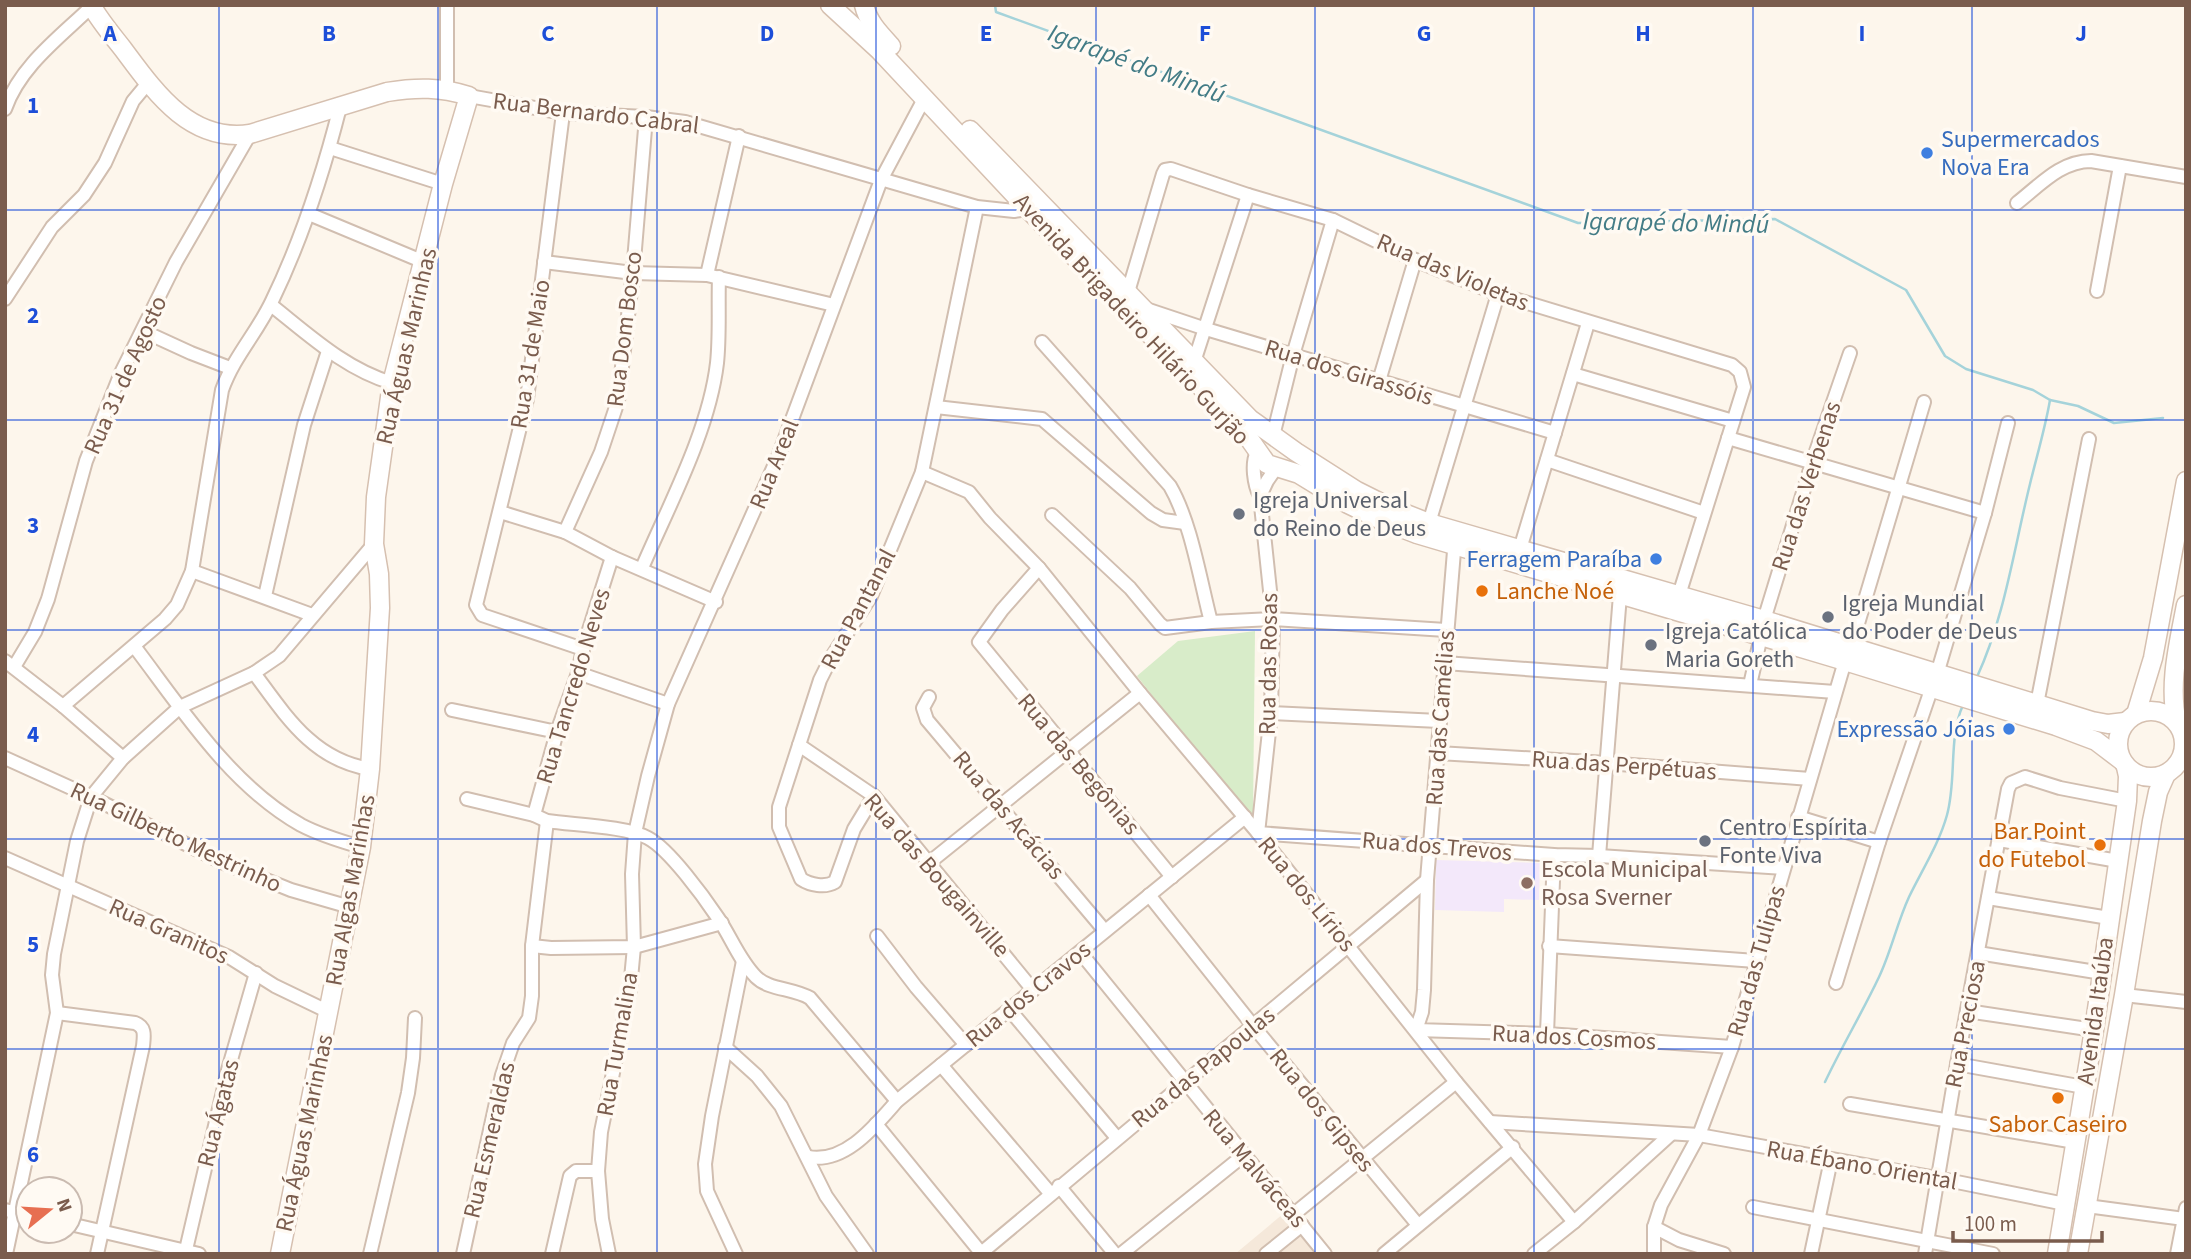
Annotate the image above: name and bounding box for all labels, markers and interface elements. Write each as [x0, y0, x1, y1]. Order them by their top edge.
water label: Igarapé do Mindú [1043, 14, 1231, 113]
text: A [102, 17, 117, 50]
text: B [322, 17, 336, 50]
text: C [541, 17, 555, 50]
text: D [760, 17, 774, 50]
text: E [980, 17, 992, 50]
text: F [1199, 17, 1211, 50]
text: G [1417, 17, 1431, 50]
text: H [1635, 17, 1651, 50]
text: I [1859, 17, 1865, 50]
text: J [2075, 17, 2087, 50]
street label: Rua Bernardo Cabral [491, 83, 701, 144]
text: 1 [27, 89, 39, 122]
place label: Supermercados Nova Era [1941, 122, 2099, 185]
marker: Supermercados Nova Era [1919, 145, 1935, 161]
street label: Avenida Brigadeiro Hilário Gurjão [1005, 186, 1258, 453]
water label: Igarapé do Mindú [1582, 202, 1770, 243]
street label: Rua das Violetas [1371, 225, 1535, 320]
street label: Rua Águas Marinhas [367, 244, 446, 448]
street label: Rua Dom Bosco [598, 249, 651, 409]
street label: Rua 31 de Maio [501, 277, 560, 431]
street label: Rua 31 de Agosto [75, 290, 176, 460]
text: 2 [27, 299, 39, 332]
street label: Rua dos Girassóis [1260, 330, 1437, 415]
street label: Rua das Verbenas [1763, 397, 1850, 576]
street label: Rua Areal [741, 414, 808, 515]
place label: Igreja Universal do Reino de Deus [1253, 483, 1426, 546]
marker: Igreja Universal do Reino de Deus [1231, 506, 1247, 522]
text: 3 [27, 509, 39, 542]
place label: Ferragem Paraíba [1467, 542, 1642, 577]
street label: Rua Pantanal [812, 543, 905, 676]
marker: Ferragem Paraíba [1648, 551, 1664, 567]
place label: Lanche Noé [1496, 574, 1614, 609]
marker: Lanche Noé [1474, 583, 1490, 599]
street label: Rua Tancredo Neves [527, 584, 620, 788]
place label: Igreja Mundial do Poder de Deus [1842, 586, 2017, 649]
street label: Rua das Rosas [1250, 592, 1287, 736]
marker: Igreja Mundial do Poder de Deus [1820, 609, 1836, 625]
place label: Igreja Católica Maria Goreth [1665, 614, 1807, 677]
street label: Rua das Camélias [1417, 629, 1464, 807]
marker: Igreja Católica Maria Goreth [1643, 637, 1659, 653]
street label: Rua das Begônias [1009, 686, 1148, 843]
place label: Expressão Jóias [1837, 712, 1995, 747]
text: 4 [27, 718, 39, 751]
marker: Expressão Jóias [2001, 721, 2017, 737]
street label: Rua das Perpétuas [1530, 742, 1718, 789]
street label: Rua das Acácias [944, 743, 1073, 887]
street label: Rua Gilberto Mestrinho [64, 773, 287, 902]
street label: Rua das Bougainville [855, 785, 1018, 965]
street label: Rua Algas Marinhas [316, 792, 385, 988]
place label: Centro Espírita Fonte Viva [1719, 810, 1868, 873]
place label: Bar Point do Futebol [1978, 814, 2086, 877]
street label: Rua dos Trevos [1360, 822, 1514, 871]
street label: Rua dos Lírios [1249, 829, 1364, 960]
marker: Centro Espírita Fonte Viva [1697, 833, 1713, 849]
marker: Bar Point do Futebol [2092, 837, 2108, 853]
place label: Escola Municipal Rosa Sverner [1541, 852, 1708, 915]
marker: Escola Municipal Rosa Sverner [1519, 875, 1535, 891]
street label: Rua das Tulipas [1718, 881, 1795, 1041]
street label: Rua Granitos [103, 889, 234, 973]
text: 5 [27, 928, 39, 961]
street label: Rua dos Cravos [958, 933, 1099, 1056]
street label: Avenida Itaúba [2068, 935, 2123, 1087]
street label: Rua Preciosa [1936, 957, 1995, 1091]
street label: Rua Turmalina [588, 969, 647, 1119]
street label: Rua das Papoulas [1124, 998, 1283, 1136]
street label: Rua dos Cosmos [1491, 1016, 1657, 1059]
street label: Rua Águas Marinhas [266, 1031, 342, 1235]
street label: Rua dos Gipses [1261, 1041, 1383, 1180]
street label: Rua Ágatas [188, 1056, 249, 1171]
street label: Rua Esmeraldas [454, 1058, 524, 1222]
marker: Sabor Caseiro [2050, 1090, 2066, 1106]
street label: Rua Malváceas [1194, 1101, 1315, 1236]
place label: Sabor Caseiro [1988, 1107, 2128, 1142]
street label: Rua Ébano Oriental [1764, 1131, 1960, 1200]
text: 6 [27, 1138, 39, 1171]
north arrow [14, 1175, 84, 1245]
text: N [49, 1195, 79, 1215]
scale bar [1953, 1200, 2102, 1244]
text: 100 m [1964, 1209, 2017, 1239]

